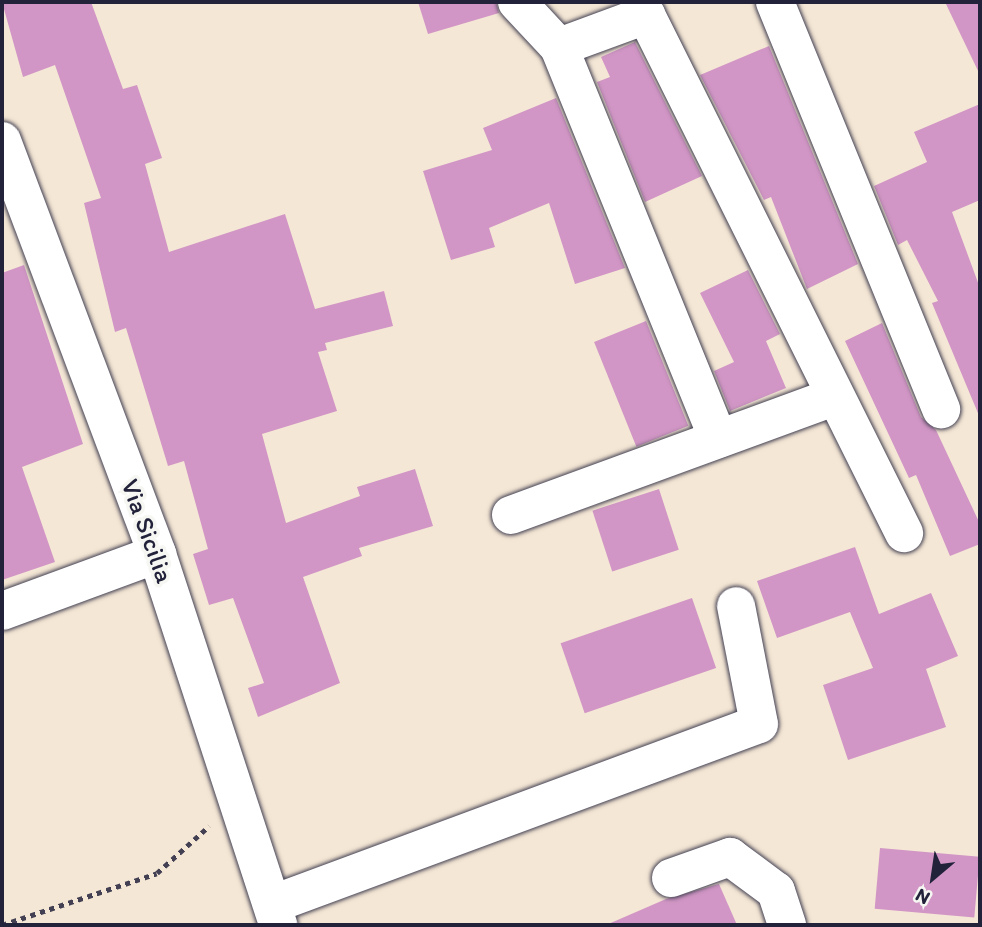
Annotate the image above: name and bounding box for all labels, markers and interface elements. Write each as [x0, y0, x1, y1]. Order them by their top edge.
street label: Via Sicilia [114, 475, 180, 587]
north arrow [898, 843, 968, 913]
text: N [911, 884, 934, 910]

